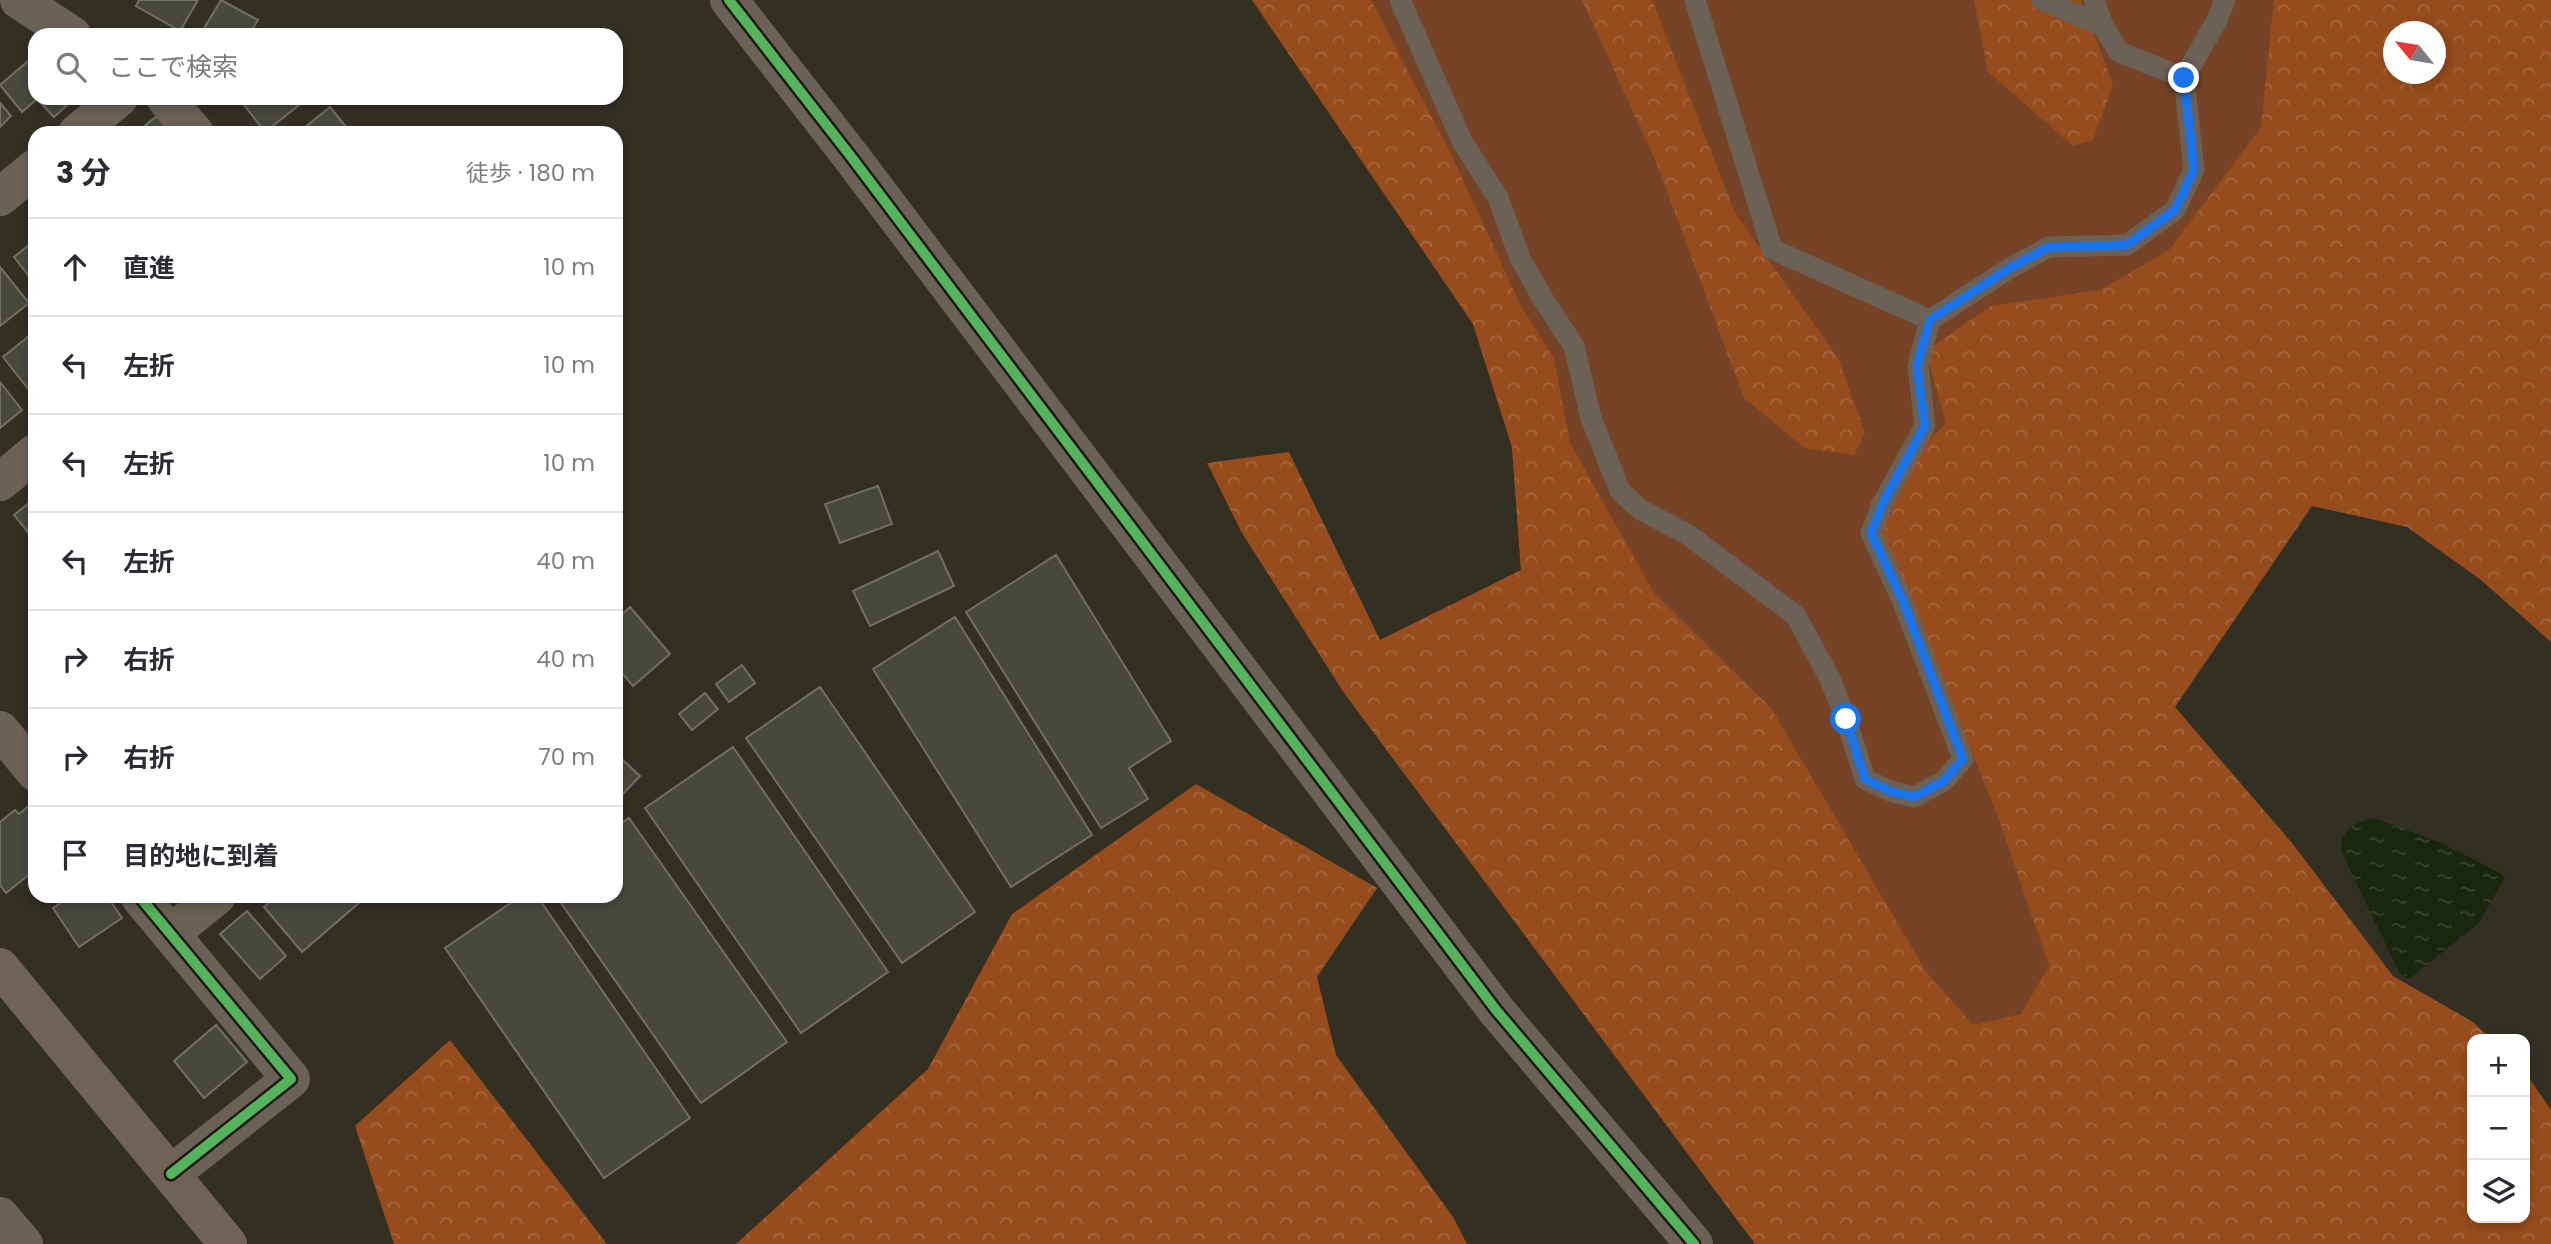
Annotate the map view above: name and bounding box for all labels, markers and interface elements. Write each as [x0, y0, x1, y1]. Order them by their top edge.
north arrow [2383, 21, 2446, 84]
search box [28, 28, 623, 105]
icon: search [52, 48, 90, 86]
text: ここで検索 [108, 49, 238, 85]
route end [2168, 62, 2199, 93]
text: 3 分 [56, 151, 111, 194]
text: 徒歩 · 180 m [466, 157, 595, 189]
icon: ahead [56, 248, 94, 286]
text: 直進 [123, 250, 175, 286]
text: 10 m [543, 251, 595, 283]
icon: left [56, 346, 94, 384]
text: 左折 [123, 348, 175, 384]
text: 10 m [543, 349, 595, 381]
icon: left [56, 444, 94, 482]
text: 左折 [123, 446, 175, 482]
text: 10 m [543, 447, 595, 479]
icon: left [56, 542, 94, 580]
text: 左折 [123, 544, 175, 580]
text: 40 m [536, 545, 595, 577]
icon: right [56, 640, 94, 678]
text: 右折 [123, 642, 175, 678]
text: 40 m [536, 643, 595, 675]
route start [1830, 703, 1861, 734]
icon: right [56, 738, 94, 776]
text: 右折 [123, 740, 175, 776]
text: 70 m [538, 741, 595, 773]
icon: arrive [56, 836, 94, 874]
text: 目的地に到着 [123, 838, 279, 874]
map controls [2467, 1034, 2530, 1223]
button: + [2467, 1034, 2530, 1097]
button: − [2467, 1097, 2530, 1160]
button: layers [2467, 1160, 2530, 1223]

